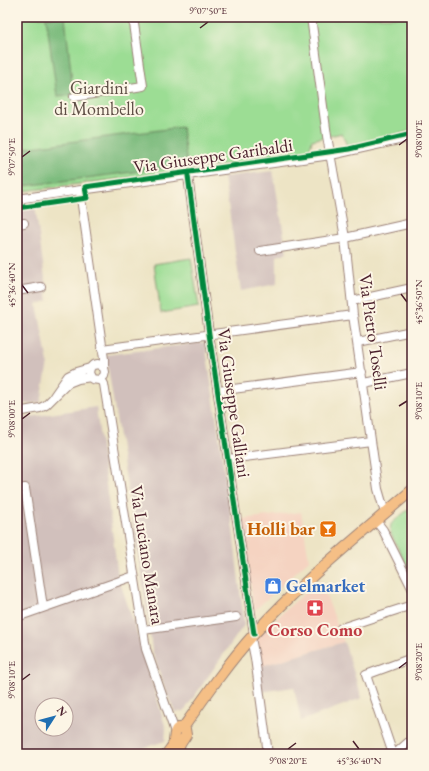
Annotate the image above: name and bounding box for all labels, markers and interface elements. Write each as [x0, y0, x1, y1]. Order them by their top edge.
text: 9°07'50"E [189, 4, 227, 17]
park label: Giardini di Mombello [54, 76, 144, 120]
text: 9°08'00"E [412, 120, 425, 158]
street label: Via Giuseppe Garibaldi [132, 133, 295, 178]
text: 9°07'50"E [5, 138, 18, 176]
text: 45°36'40"N [5, 262, 18, 307]
street label: Via Pietro Toselli [354, 272, 393, 392]
text: 45°36'50"N [412, 279, 425, 324]
street label: Via Giuseppe Galliani [213, 327, 256, 480]
text: 9°08'10"E [412, 382, 425, 420]
text: 9°08'00"E [5, 400, 18, 438]
street label: Via Luciano Manara [125, 484, 170, 627]
place label: Holli bar [247, 517, 316, 540]
bar icon: Holli bar [318, 519, 338, 539]
place label: Gelmarket [286, 574, 365, 597]
shop icon: Gelmarket [263, 576, 283, 596]
pharmacy icon: Corso Como [305, 598, 325, 618]
place label: Corso Como [268, 618, 362, 641]
text: 9°08'20"E [412, 643, 425, 681]
text: 9°08'10"E [5, 661, 18, 699]
north arrow [34, 697, 74, 737]
text: N [54, 703, 70, 719]
text: 9°08'20"E [269, 754, 307, 767]
text: 45°36'40"N [337, 754, 382, 767]

